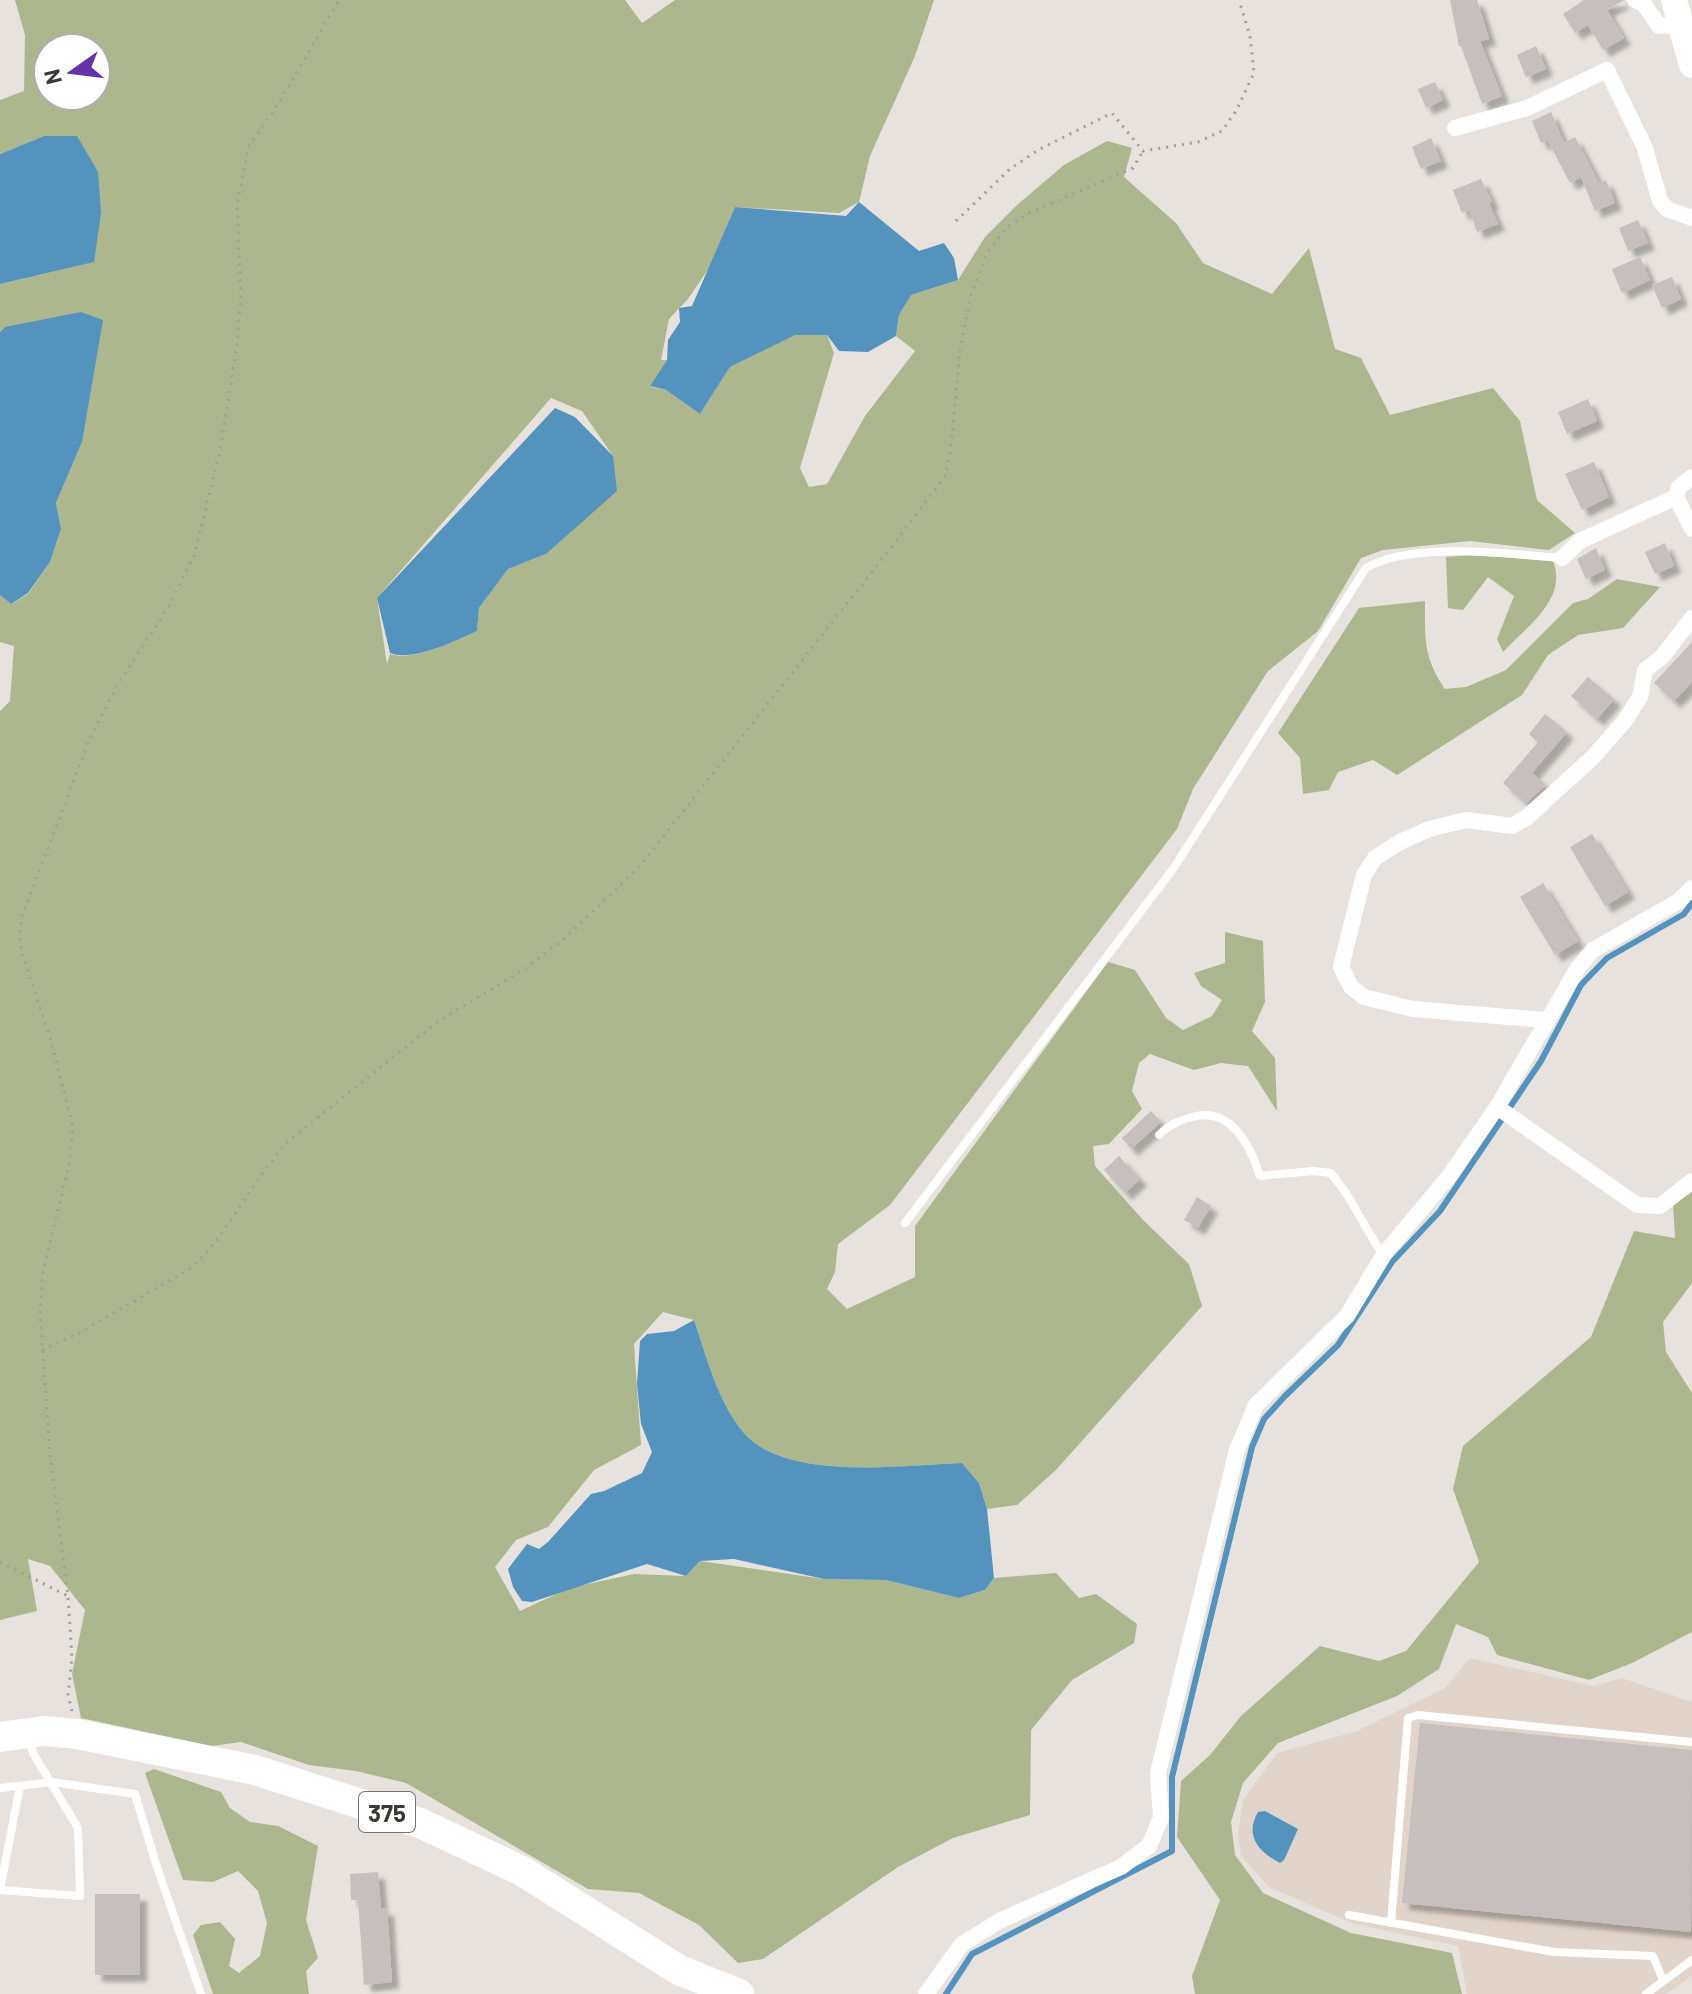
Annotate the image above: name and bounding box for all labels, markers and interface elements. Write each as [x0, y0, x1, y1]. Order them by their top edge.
north arrow [32, 32, 112, 112]
text: N [37, 67, 66, 87]
road number: 375 [359, 1792, 415, 1832]

